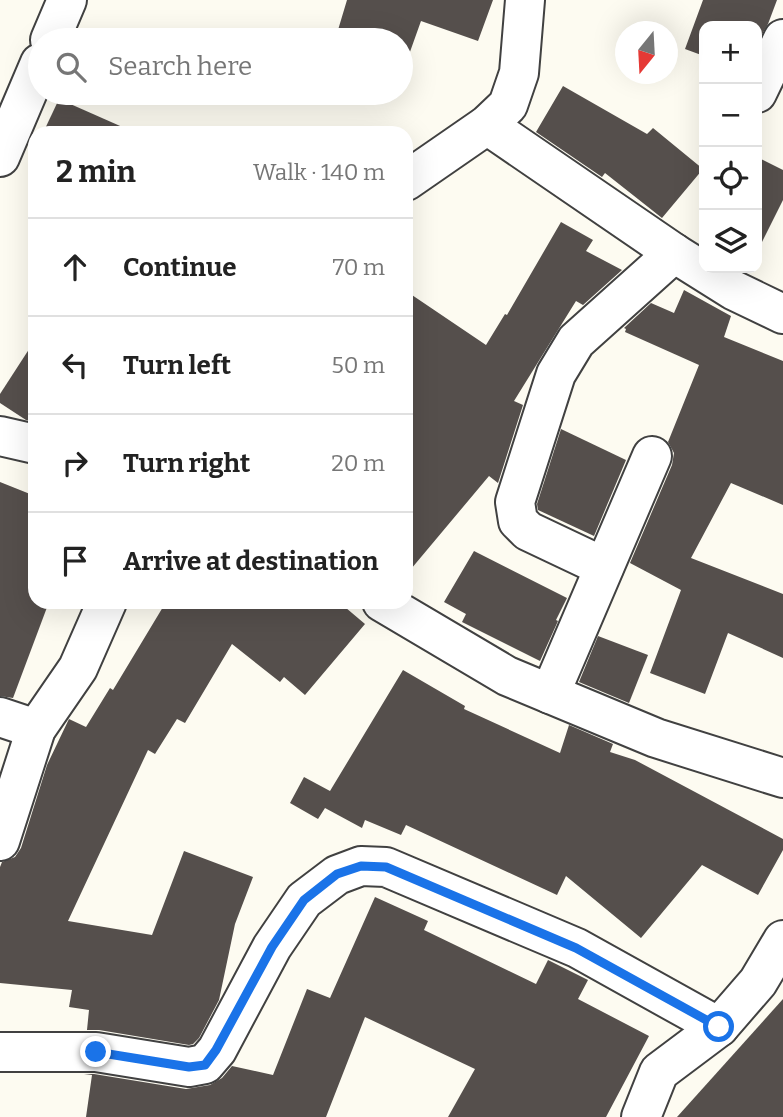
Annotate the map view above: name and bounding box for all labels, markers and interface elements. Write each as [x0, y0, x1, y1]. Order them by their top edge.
north arrow [615, 21, 678, 84]
map controls [699, 21, 762, 273]
button: + [699, 21, 762, 84]
search box [28, 28, 413, 105]
icon: search [52, 48, 90, 86]
text: Search here [108, 51, 252, 82]
button: − [699, 84, 762, 147]
button: locate [699, 147, 762, 210]
text: 2 min [56, 154, 136, 190]
text: Walk · 140 m [253, 158, 385, 186]
button: layers [699, 210, 762, 273]
icon: ahead [56, 248, 94, 286]
text: Continue [123, 252, 237, 283]
text: 70 m [333, 253, 385, 281]
icon: left [56, 346, 94, 384]
text: Turn left [123, 350, 231, 381]
text: 50 m [331, 351, 385, 379]
icon: right [56, 444, 94, 482]
text: Turn right [123, 448, 250, 479]
text: 20 m [331, 449, 385, 477]
icon: arrive [56, 542, 94, 580]
text: Arrive at destination [123, 546, 378, 577]
route start [703, 1011, 734, 1042]
route end [80, 1036, 111, 1067]

